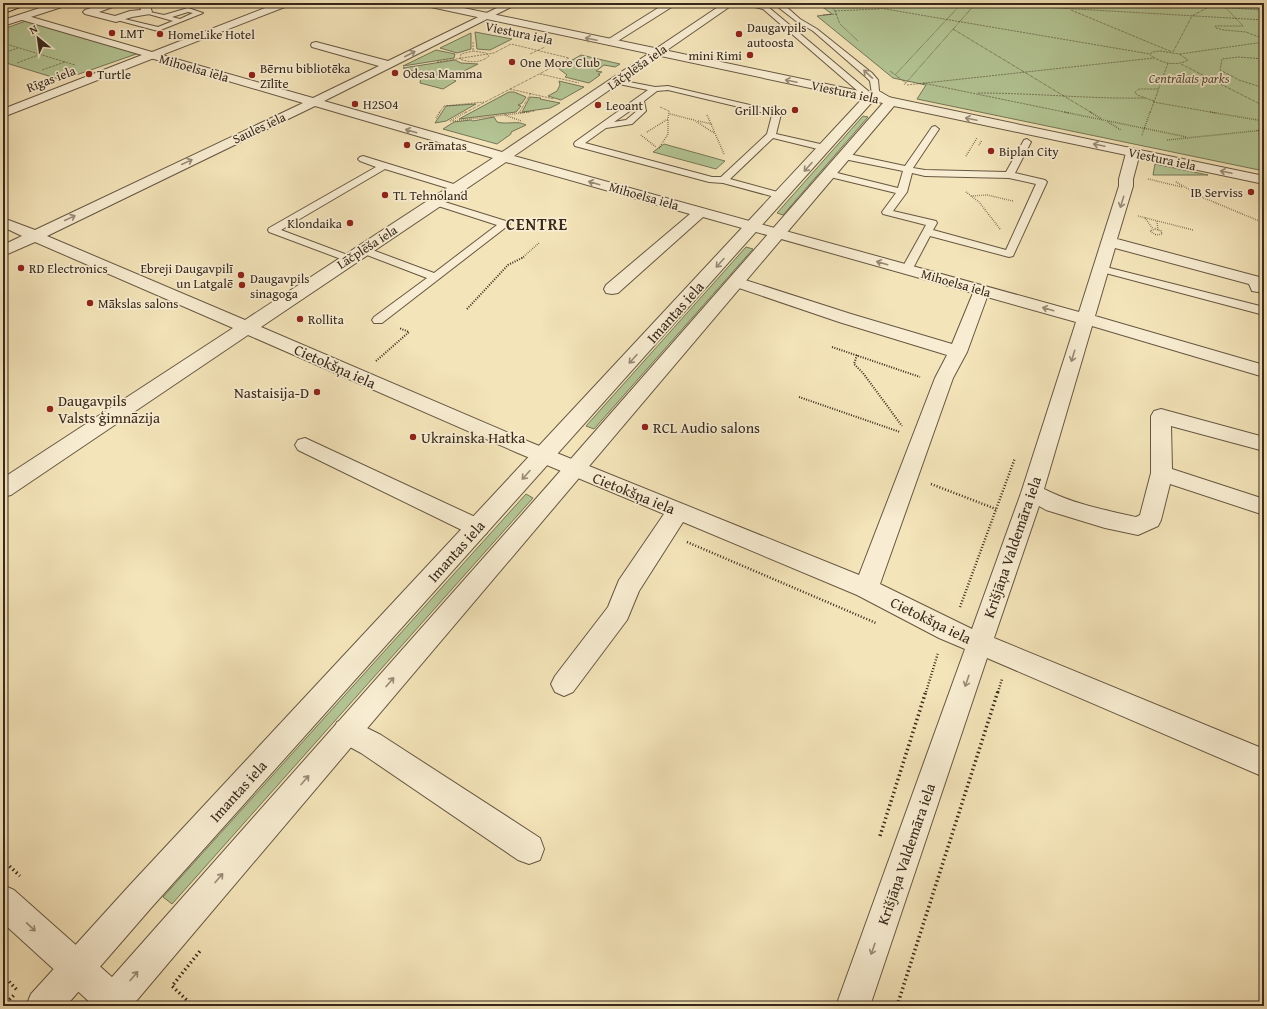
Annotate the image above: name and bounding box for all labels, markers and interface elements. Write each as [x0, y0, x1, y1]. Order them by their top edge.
street label: Viestura iela [483, 17, 555, 50]
north arrow [18, 18, 58, 58]
place label: Daugavpils autoosta [747, 18, 806, 52]
text: N [26, 20, 41, 38]
place label: LMT [120, 24, 145, 43]
place label: HomeLike Hotel [168, 25, 255, 44]
marker: LMT [107, 28, 117, 38]
marker: HomeLike Hotel [155, 29, 165, 39]
marker: Daugavpils autoosta [734, 29, 744, 39]
one-way arrow [585, 34, 598, 42]
street label: Lāčplēša iela [603, 39, 671, 94]
place label: mini Rimi [689, 46, 742, 65]
street label: Mihoelsa iela [157, 49, 232, 87]
one-way arrow [404, 50, 416, 58]
marker: mini Rimi [745, 50, 755, 60]
place label: One More Club [520, 53, 600, 72]
marker: One More Club [507, 57, 517, 67]
place label: Bērnu bibliotēka Zīlīte [260, 59, 351, 93]
street label: Rīgas iela [24, 61, 79, 97]
place label: Odesa Mamma [403, 64, 483, 83]
place label: Turtle [97, 65, 131, 84]
marker: Odesa Mamma [390, 68, 400, 78]
marker: Turtle [84, 69, 94, 79]
park label: Centrālais parks [1149, 69, 1230, 88]
marker: Bērnu bibliotēka Zīlīte [247, 70, 257, 80]
one-way arrow [863, 70, 873, 79]
one-way arrow [785, 76, 798, 84]
street label: Viestura iela [809, 76, 881, 109]
place label: H2SO4 [363, 95, 398, 114]
place label: Leoant [606, 96, 644, 115]
marker: H2SO4 [350, 99, 360, 109]
marker: Leoant [593, 100, 603, 110]
place label: Grill Niko [735, 101, 787, 120]
marker: Grill Niko [790, 105, 800, 115]
street label: Saules iela [229, 107, 290, 149]
one-way arrow [965, 114, 978, 122]
one-way arrow [405, 127, 418, 134]
place label: Grāmatas [415, 136, 467, 155]
marker: Grāmatas [402, 140, 412, 150]
one-way arrow [1092, 141, 1105, 149]
place label: Biplan City [999, 142, 1059, 161]
street label: Viestura iela [1126, 143, 1198, 176]
marker: Biplan City [986, 146, 996, 156]
one-way arrow [181, 158, 193, 165]
one-way arrow [803, 162, 813, 172]
one-way arrow [1220, 168, 1233, 176]
street label: Mihoelsa iela [607, 177, 682, 215]
one-way arrow [588, 179, 601, 186]
place label: IB Serviss [1191, 183, 1243, 202]
place label: TL Tehnoland [393, 186, 468, 205]
marker: IB Serviss [1246, 187, 1256, 197]
marker: TL Tehnoland [380, 190, 390, 200]
one-way arrow [1118, 196, 1125, 209]
district label: CENTRE [506, 212, 568, 236]
one-way arrow [64, 214, 76, 221]
place label: Klondaika [287, 214, 343, 233]
marker: Klondaika [345, 218, 355, 228]
street label: Lāčplēša iela [333, 220, 402, 274]
one-way arrow [716, 258, 725, 268]
place label: RD Electronics [29, 259, 108, 278]
place label: Ebreji Daugavpilī un Latgalē [141, 259, 233, 293]
one-way arrow [876, 259, 889, 266]
marker: RD Electronics [16, 263, 26, 273]
street label: Mihoelsa iela [919, 264, 994, 302]
place label: Daugavpils sinagoga [250, 269, 309, 303]
marker: Ebreji Daugavpilī un Latgalē [236, 270, 246, 280]
street label: Imantas iela [642, 277, 708, 347]
marker: Daugavpils sinagoga [237, 280, 247, 290]
place label: Mākslas salons [98, 294, 178, 313]
marker: Mākslas salons [85, 298, 95, 308]
one-way arrow [1041, 305, 1054, 312]
place label: Rollita [308, 310, 345, 329]
marker: Rollita [295, 314, 305, 324]
street label: Cietokšņa iela [291, 339, 379, 393]
one-way arrow [1069, 350, 1076, 363]
one-way arrow [628, 354, 637, 364]
place label: Nastaisija-D [234, 382, 309, 403]
marker: Nastaisija-D [312, 387, 322, 397]
place label: Daugavpils Valsts ģimnāzija [58, 390, 160, 428]
marker: Daugavpils Valsts ģimnāzija [45, 404, 55, 414]
place label: RCL Audio salons [653, 417, 760, 438]
marker: RCL Audio salons [640, 422, 650, 432]
place label: Ukrainska Hatka [421, 427, 525, 448]
marker: Ukrainska Hatka [408, 432, 418, 442]
street label: Cietokšņa iela [590, 467, 678, 519]
one-way arrow [521, 470, 531, 480]
street label: Krišjāņa Valdemāra iela [978, 473, 1046, 621]
street label: Imantas iela [423, 516, 489, 586]
street label: Cietokšņa iela [887, 591, 975, 649]
one-way arrow [963, 674, 970, 687]
one-way arrow [385, 677, 394, 687]
street label: Imantas iela [205, 756, 271, 826]
one-way arrow [300, 775, 309, 785]
street label: Krišjāņa Valdemāra iela [872, 780, 940, 928]
one-way arrow [215, 873, 224, 884]
one-way arrow [26, 923, 36, 932]
one-way arrow [869, 942, 876, 955]
one-way arrow [129, 972, 138, 982]

